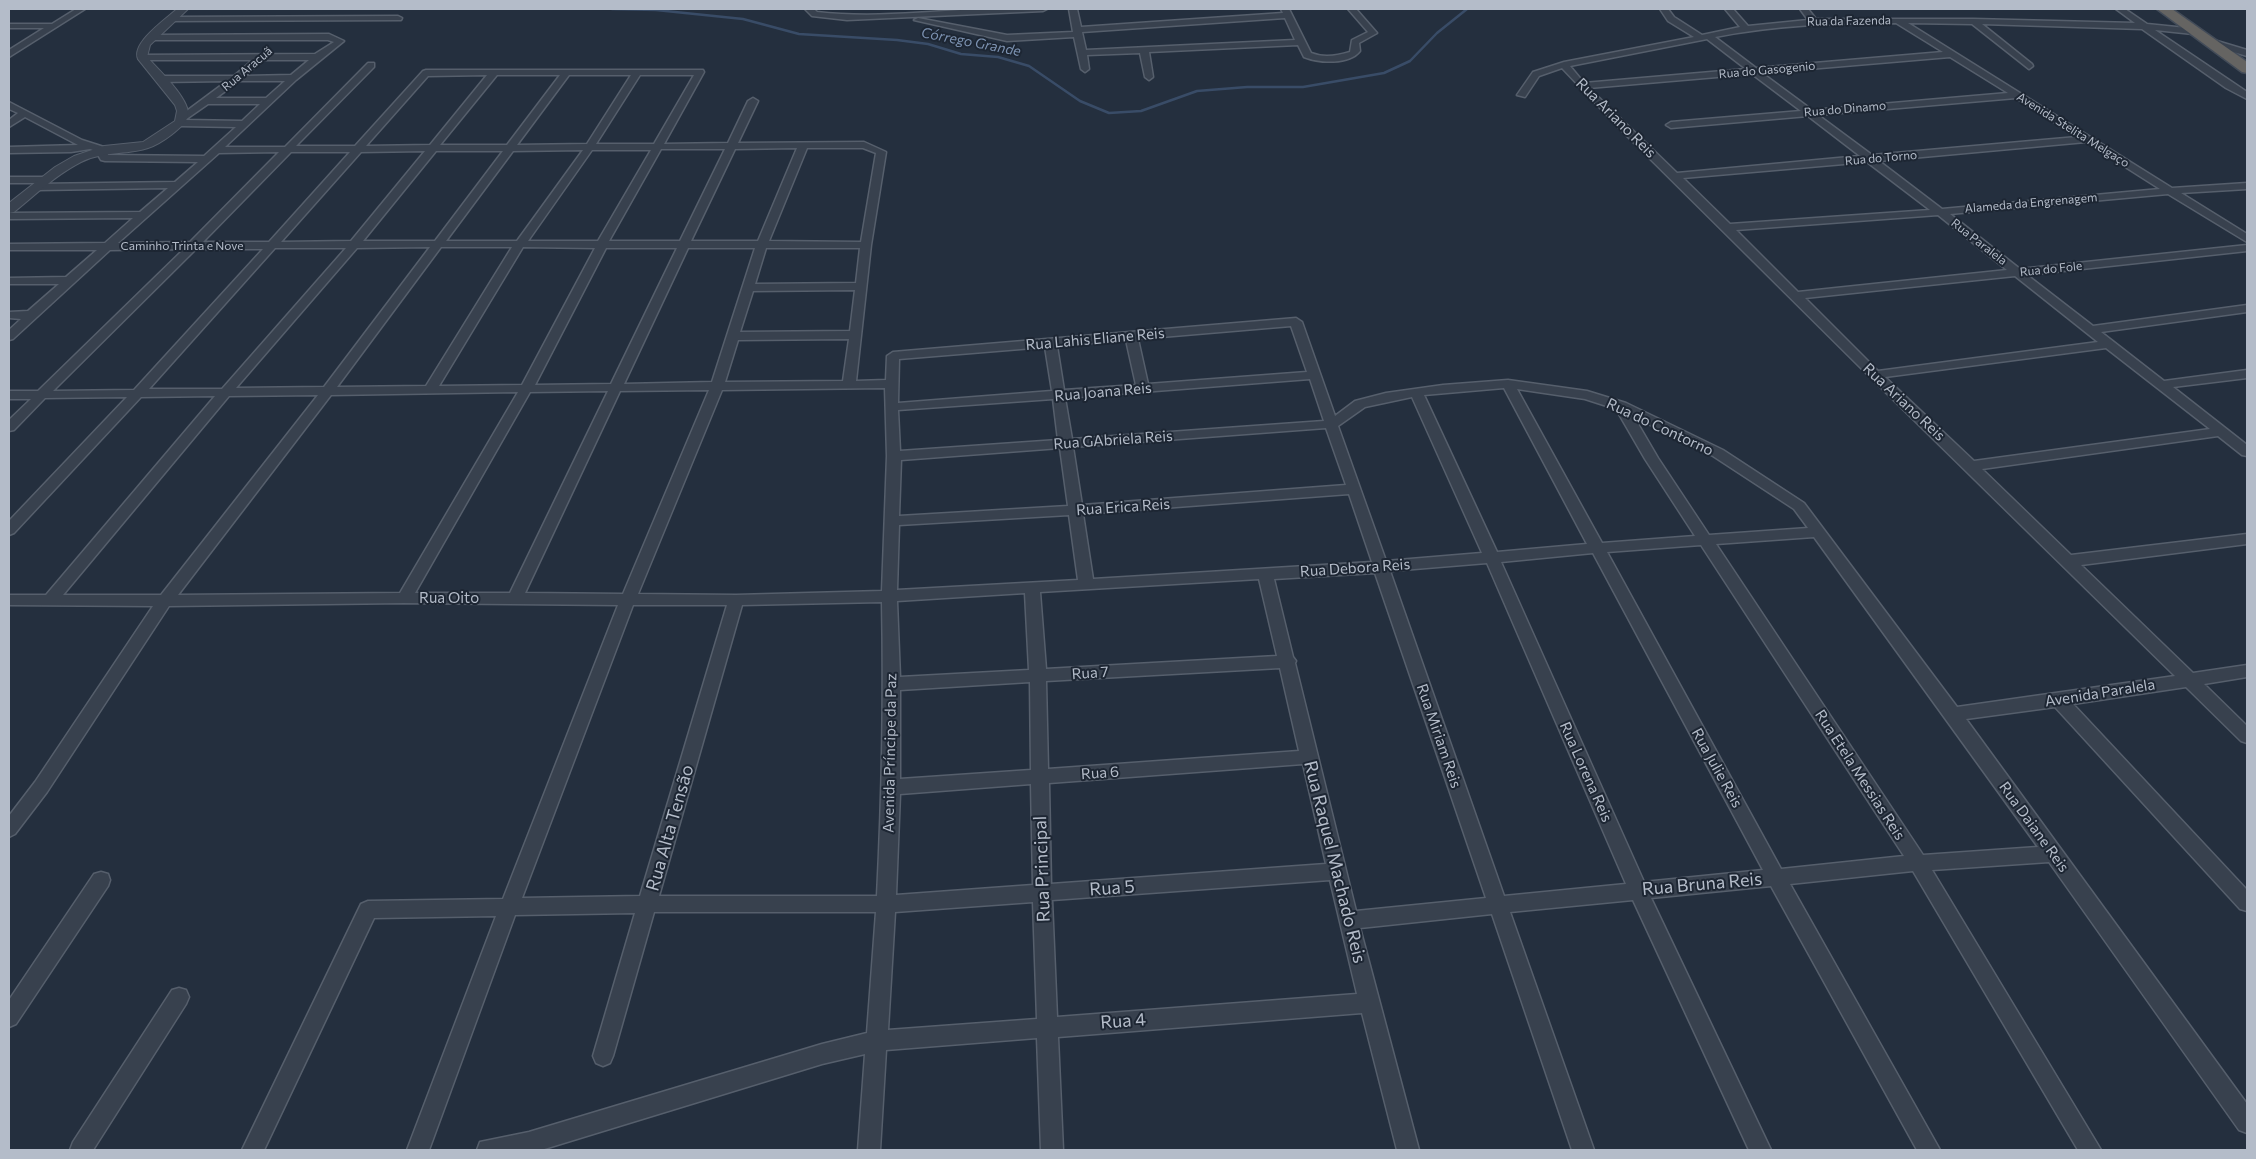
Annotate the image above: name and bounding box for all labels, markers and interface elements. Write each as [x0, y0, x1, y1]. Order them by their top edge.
street label: Rua da Fazenda [1807, 13, 1891, 29]
water label: Córrego Grande [920, 24, 1022, 60]
street label: Rua Aracuã [219, 44, 275, 94]
street label: Rua do Gasogenio [1718, 59, 1816, 81]
street label: Rua Ariano Reis [1572, 74, 1660, 162]
street label: Avenida Stelita Melgaço [2014, 89, 2132, 171]
street label: Rua do Dinamo [1803, 98, 1887, 120]
street label: Rua do Torno [1844, 148, 1918, 168]
street label: Alameda da Engrenagem [1964, 190, 2098, 216]
street label: Rua Paralela [1948, 216, 2010, 268]
street label: Caminho Trinta e Nove [120, 239, 244, 253]
street label: Rua do Fole [2019, 259, 2083, 279]
street label: Rua Lahis Eliane Reis [1025, 324, 1165, 354]
street label: Rua Ariano Reis [1859, 359, 1949, 445]
street label: Rua Joana Reis [1054, 379, 1152, 405]
street label: Rua do Contorno [1604, 394, 1716, 460]
street label: Rua GAbriela Reis [1053, 427, 1173, 453]
street label: Rua Erica Reis [1075, 495, 1171, 519]
street label: Rua Debora Reis [1299, 555, 1411, 581]
street label: Rua Oito [419, 589, 479, 607]
street label: Rua 7 [1071, 663, 1109, 683]
street label: Avenida Príncipe da Paz [880, 673, 900, 833]
street label: Avenida Paralela [2044, 675, 2156, 711]
street label: Rua Miriam Reis [1413, 681, 1465, 791]
street label: Rua Etela Messias Reis [1811, 706, 1909, 844]
street label: Rua Lorena Reis [1556, 719, 1616, 825]
street label: Rua Julie Reis [1688, 725, 1746, 811]
street label: Rua Raquel Machado Reis [1299, 759, 1371, 965]
street label: Rua Alta Tensão [642, 762, 698, 894]
street label: Rua 6 [1080, 763, 1120, 783]
street label: Rua Daiane Reis [1995, 778, 2073, 876]
street label: Rua Principal [1029, 815, 1055, 923]
street label: Rua Bruna Reis [1641, 868, 1763, 900]
street label: Rua 5 [1089, 876, 1135, 900]
street label: Rua 4 [1099, 1009, 1147, 1033]

